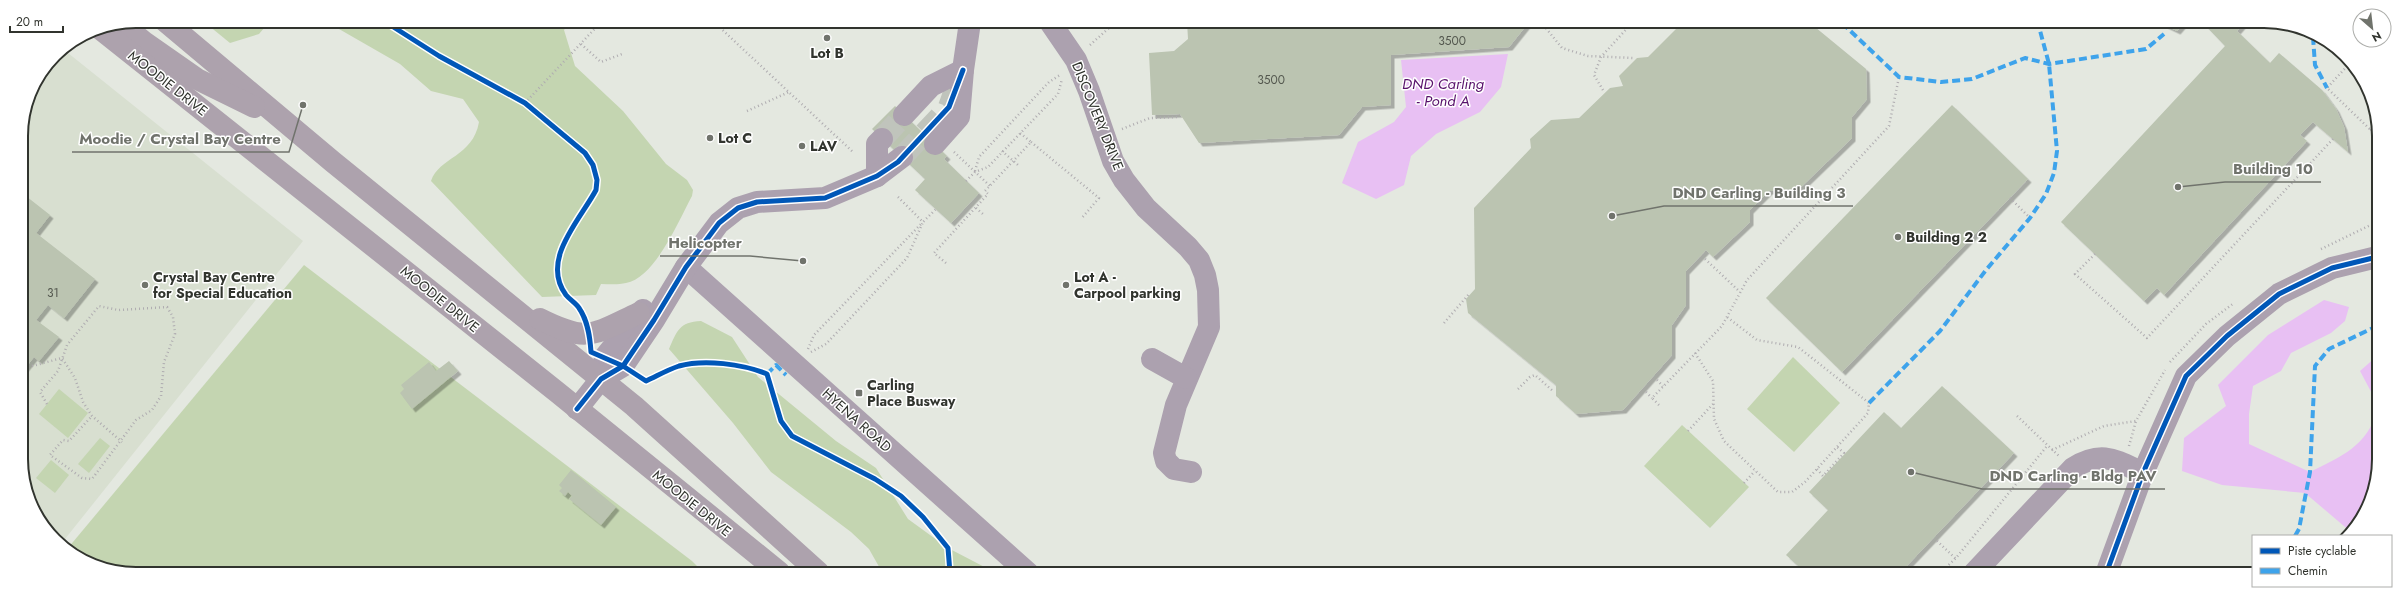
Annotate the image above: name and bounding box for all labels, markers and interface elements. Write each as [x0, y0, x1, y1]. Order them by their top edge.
scale bar [10, 8, 63, 34]
north arrow [2352, 8, 2392, 48]
text: 20 m [16, 13, 43, 31]
text: N [2369, 28, 2384, 46]
house number: 3500 [1438, 32, 1466, 50]
marker: Lot B [822, 33, 832, 43]
place label: Lot B [810, 43, 844, 63]
street label: MOODIE DRIVE [124, 46, 212, 120]
street label: DISCOVERY DRIVE [1067, 59, 1129, 173]
house number: 3500 [1257, 71, 1285, 89]
water label: DND Carling - Pond A [1402, 73, 1485, 112]
callout: Moodie / Crystal Bay Centre [72, 125, 289, 152]
text: Moodie / Crystal Bay Centre [79, 128, 281, 150]
place label: Lot C [718, 128, 752, 148]
marker: Lot C [705, 133, 715, 143]
place label: LAV [810, 136, 838, 156]
marker: LAV [797, 141, 807, 151]
callout: Building 10 [2225, 155, 2321, 182]
text: Building 10 [2233, 158, 2313, 180]
callout: DND Carling - Building 3 [1664, 179, 1853, 206]
text: DND Carling - Building 3 [1672, 182, 1846, 204]
place label: Building 2 2 [1906, 227, 1987, 247]
callout: Helicopter [660, 229, 750, 256]
text: Helicopter [668, 232, 743, 254]
marker: Building 2 2 [1893, 232, 1903, 242]
street label: MOODIE DRIVE [396, 261, 484, 337]
place label: Crystal Bay Centre for Special Education [153, 267, 292, 303]
place label: Lot A - Carpool parking [1074, 267, 1181, 303]
marker: Crystal Bay Centre for Special Education [140, 280, 150, 290]
marker: Lot A - Carpool parking [1061, 280, 1071, 290]
house number: 31 [47, 284, 59, 302]
place label: Carling Place Busway [867, 375, 956, 411]
street label: HYENA ROAD [818, 383, 896, 457]
marker: Carling Place Busway [854, 388, 864, 398]
callout: DND Carling - Bldg PAV [1982, 462, 2165, 489]
street label: MOODIE DRIVE [648, 465, 736, 541]
text: DND Carling - Bldg PAV [1989, 465, 2158, 487]
legend [2252, 535, 2392, 587]
text: Piste cyclable [2288, 542, 2356, 560]
text: Chemin [2288, 562, 2327, 580]

